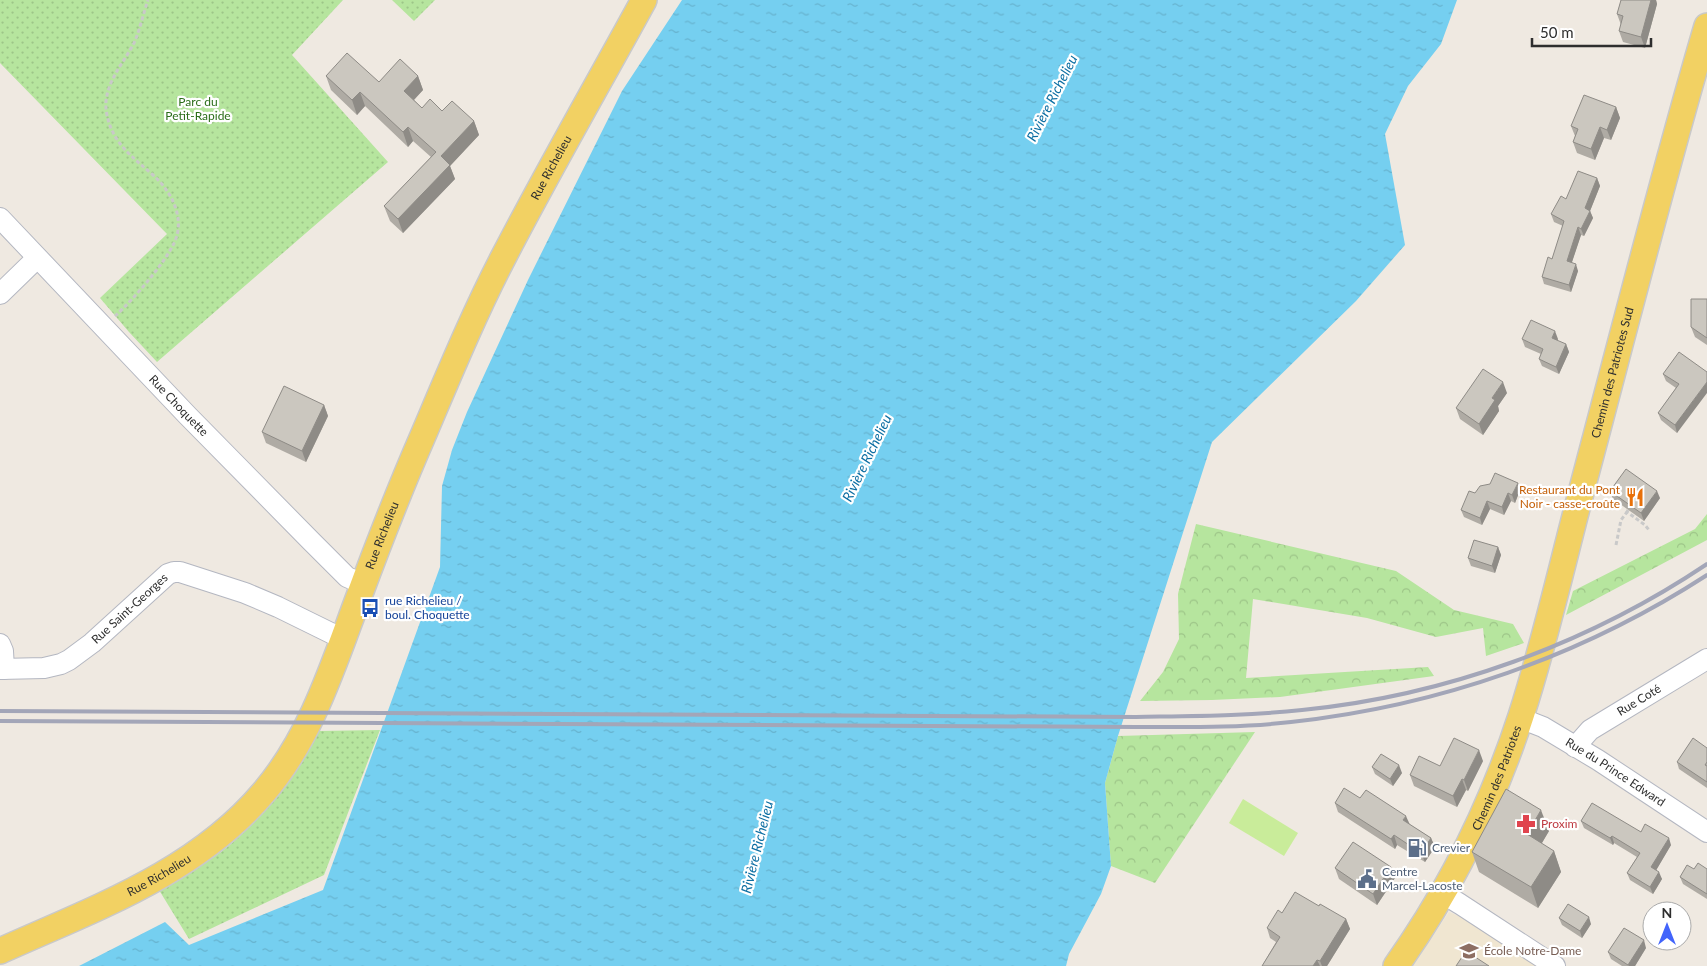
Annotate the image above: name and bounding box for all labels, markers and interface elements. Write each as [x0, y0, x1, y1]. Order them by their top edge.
scale bar [1532, 15, 1651, 47]
text: 50 m [1540, 23, 1574, 41]
water label: Rivière Richelieu [1022, 52, 1081, 144]
park label: Parc du Petit-Rapide [165, 94, 231, 123]
street label: Rue Richelieu [527, 133, 575, 202]
street label: Chemin des Patriotes Sud [1588, 305, 1637, 440]
street label: Rue Choquette [146, 372, 212, 439]
water label: Rivière Richelieu [838, 412, 895, 504]
place label: Restaurant du Pont Noir - casse-croûte [1519, 482, 1621, 511]
restaurant icon: Restaurant du Pont Noir - casse-croûte [1624, 486, 1646, 508]
street label: Rue Richelieu [362, 499, 402, 571]
street label: Rue Saint-Georges [88, 570, 171, 647]
place label: rue Richelieu / boul. Choquette [385, 593, 470, 622]
bus stop icon: rue Richelieu / boul. Choquette [359, 597, 381, 619]
street label: Rue Coté [1614, 681, 1663, 719]
street label: Chemin des Patriotes [1468, 723, 1524, 833]
street label: Rue du Prince Edward [1563, 734, 1668, 809]
water label: Rivière Richelieu [737, 799, 776, 895]
pharmacy icon: Proxim [1515, 813, 1537, 835]
place label: Proxim [1541, 816, 1578, 831]
fuel station icon: Crevier [1406, 837, 1428, 859]
place label: Crevier [1432, 840, 1471, 855]
street label: Rue Richelieu [124, 851, 193, 899]
place label: Centre Marcel-Lacoste [1382, 864, 1463, 893]
public building icon: Centre Marcel-Lacoste [1356, 868, 1378, 890]
north arrow [1642, 901, 1692, 951]
text: N [1662, 904, 1672, 921]
school or university icon: École Notre-Dame [1458, 940, 1480, 962]
place label: École Notre-Dame [1484, 943, 1581, 958]

